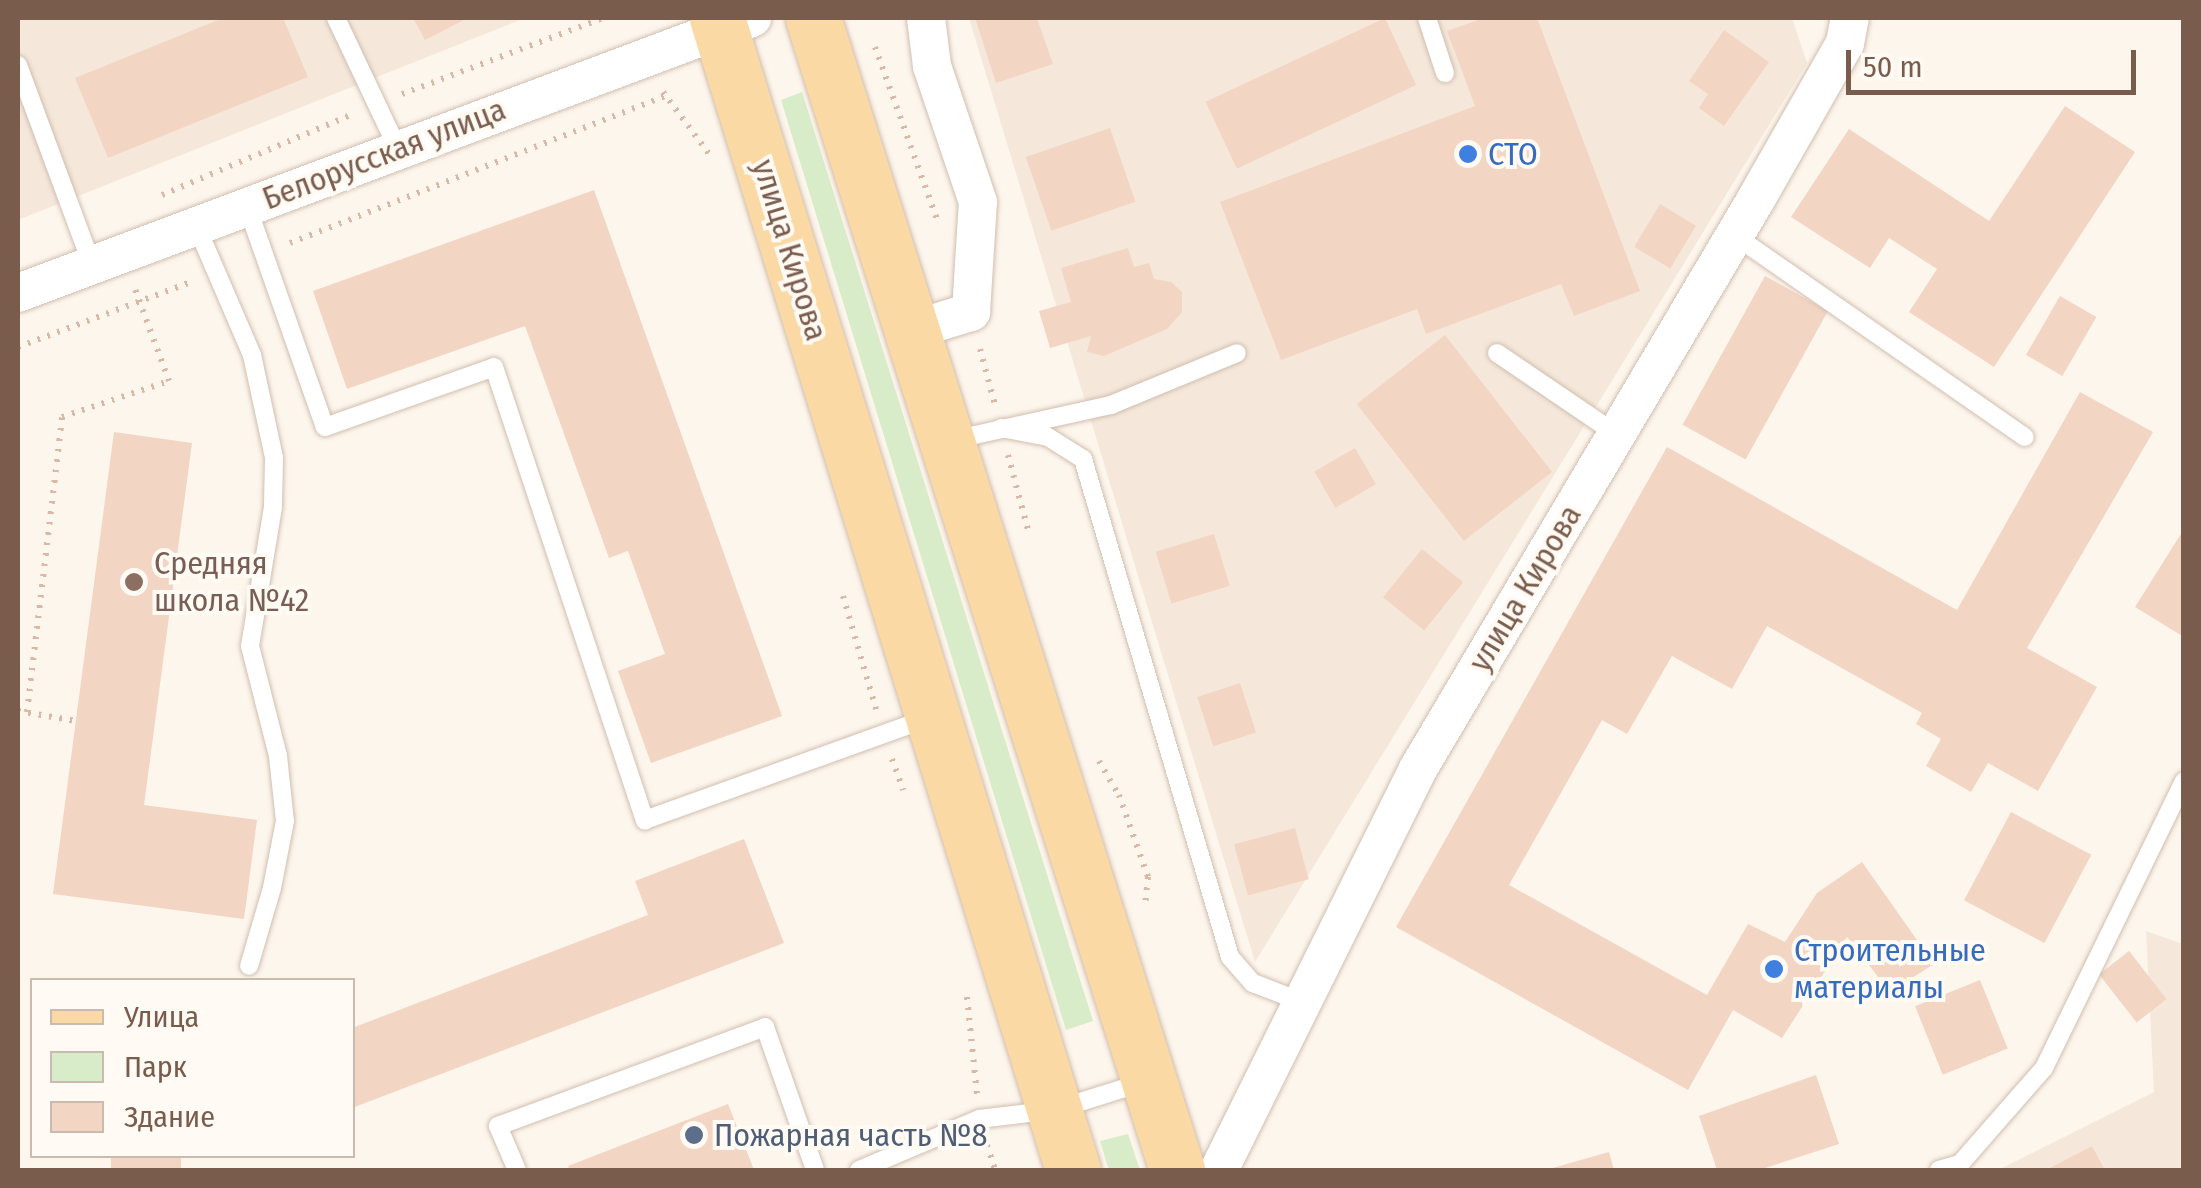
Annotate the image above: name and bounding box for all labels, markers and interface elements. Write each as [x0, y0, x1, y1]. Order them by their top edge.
scale bar [1851, 30, 2141, 92]
text: 50 m [1863, 49, 1923, 85]
street label: Белорусская улица [257, 90, 511, 218]
place label: СТО [1488, 135, 1538, 173]
marker: СТО [1457, 143, 1479, 165]
street label: улица Кирова [744, 155, 836, 345]
street label: улица Кирова [1460, 498, 1590, 678]
place label: Средняя школа №42 [154, 545, 309, 620]
marker: Средняя школа №42 [123, 571, 145, 593]
place label: Строительные материалы [1794, 932, 1986, 1007]
marker: Строительные материалы [1763, 958, 1785, 980]
legend [30, 978, 355, 1158]
text: Улица [124, 999, 199, 1035]
text: Парк [124, 1049, 187, 1085]
text: Здание [124, 1099, 215, 1135]
place label: Пожарная часть №8 [714, 1116, 987, 1154]
marker: Пожарная часть №8 [683, 1124, 705, 1146]

